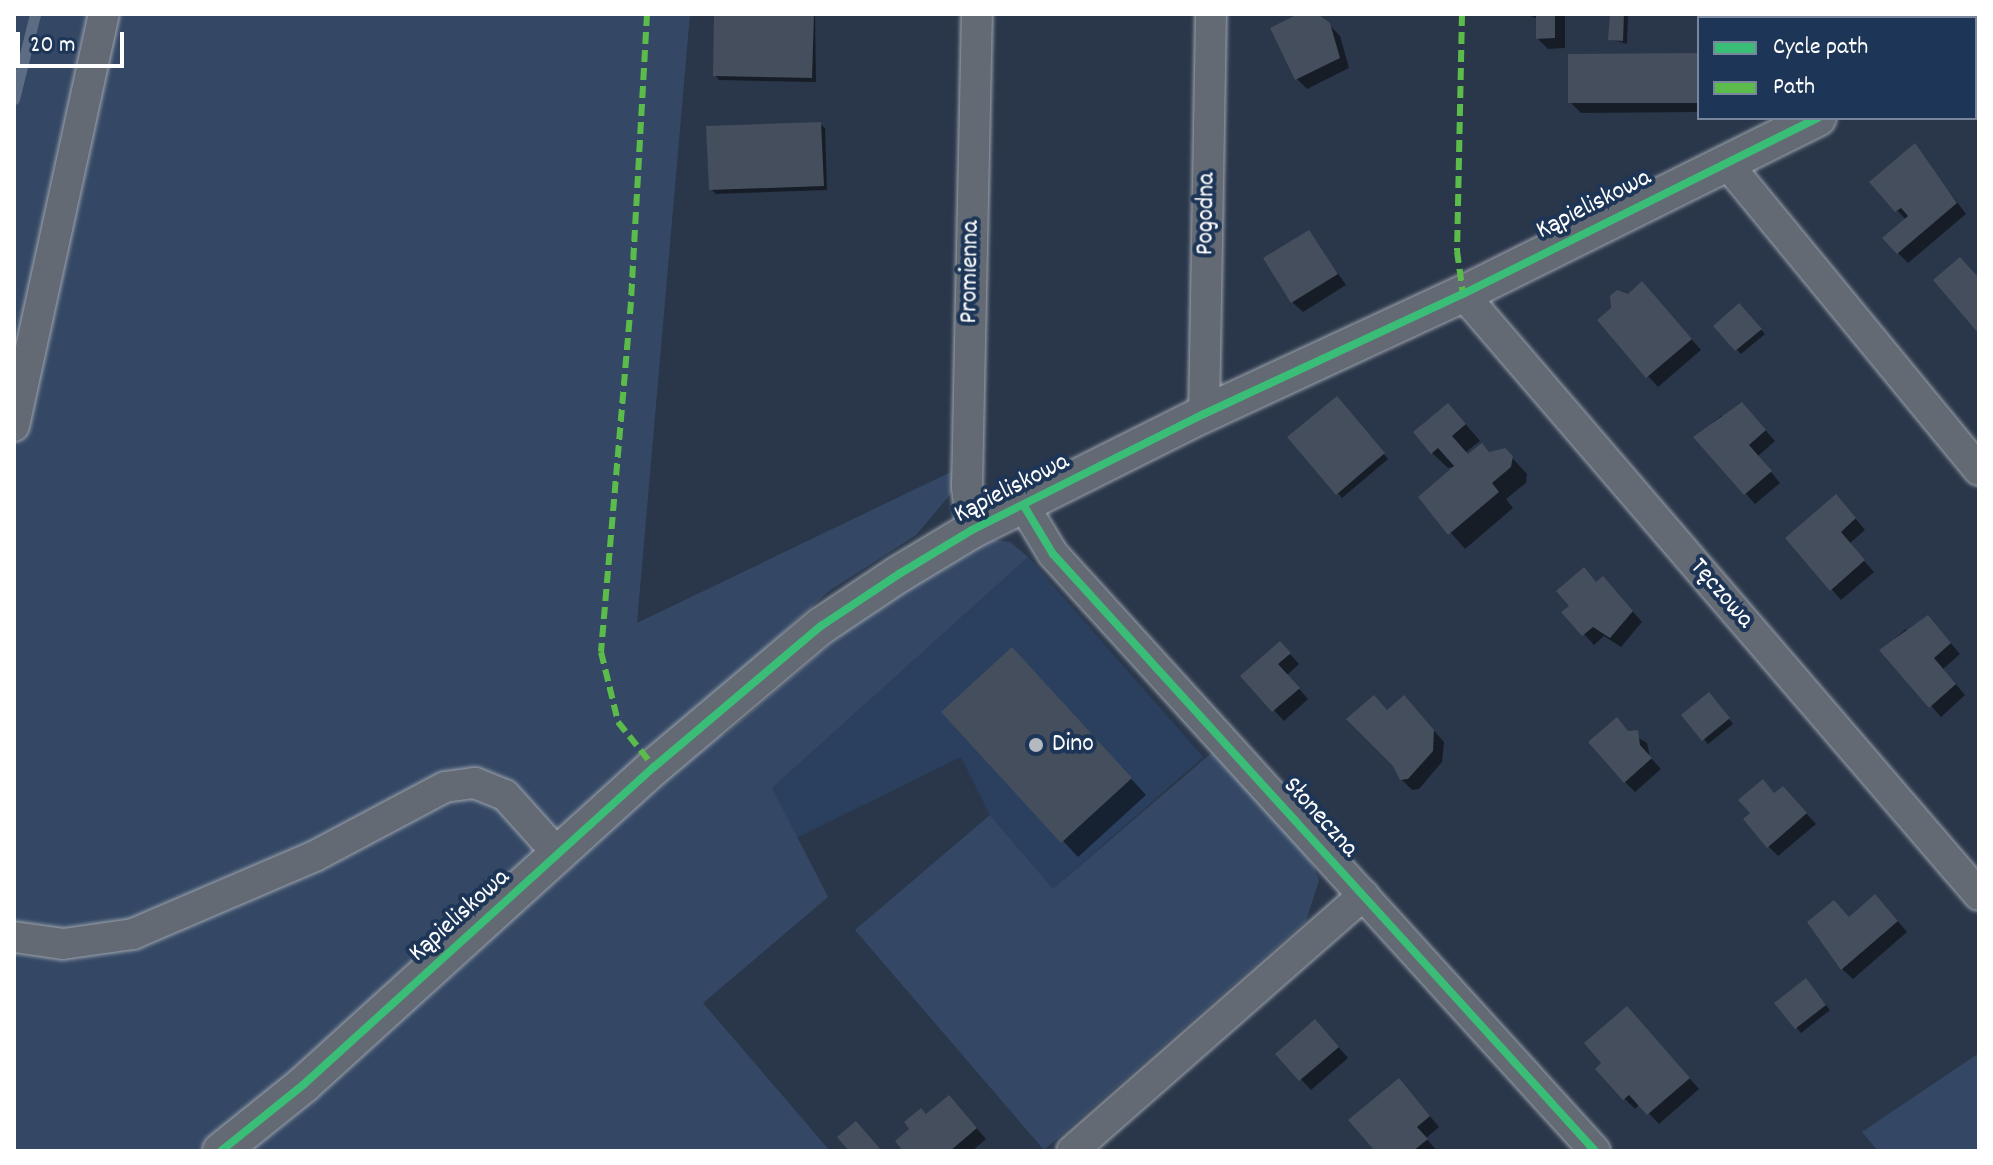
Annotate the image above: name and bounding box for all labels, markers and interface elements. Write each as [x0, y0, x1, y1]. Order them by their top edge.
scale bar [20, 16, 128, 66]
legend [1697, 16, 1977, 120]
text: 20 m [30, 29, 76, 63]
text: Cycle path [1773, 31, 1868, 65]
text: Path [1773, 71, 1815, 105]
street label: Kąpieliskowa [1531, 163, 1657, 247]
street label: Pogodna [1191, 172, 1223, 256]
street label: Promienna [955, 220, 987, 324]
street label: Kąpieliskowa [949, 447, 1075, 531]
street label: Tęczowa [1682, 553, 1760, 635]
place label: Dino [1052, 729, 1094, 761]
marker: Dino [1027, 736, 1045, 754]
street label: Słoneczna [1276, 771, 1364, 865]
street label: Kąpieliskowa [403, 863, 517, 969]

